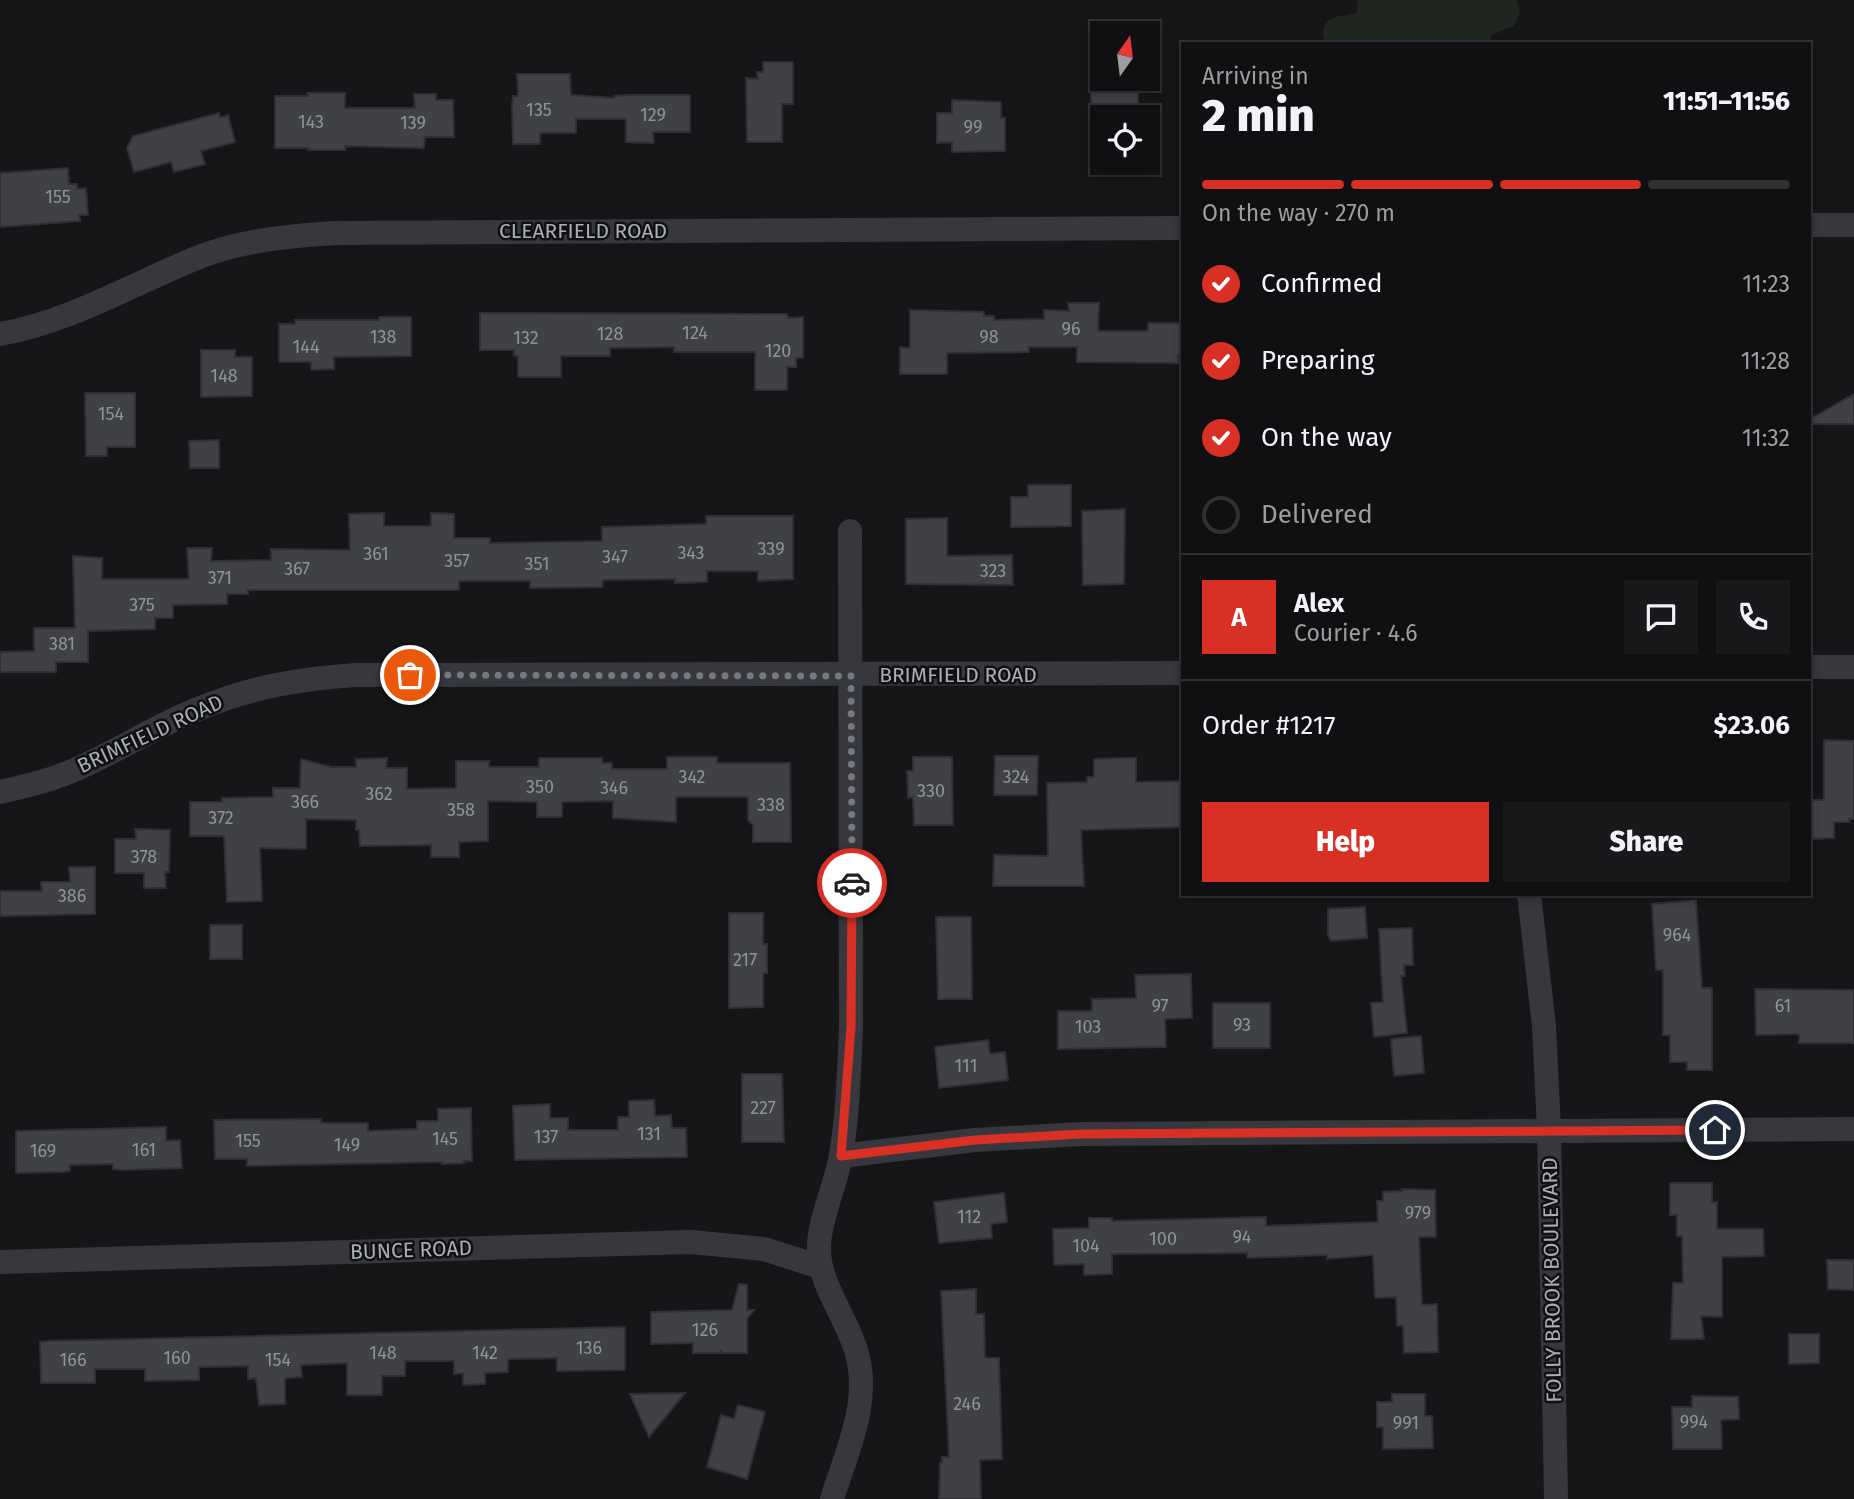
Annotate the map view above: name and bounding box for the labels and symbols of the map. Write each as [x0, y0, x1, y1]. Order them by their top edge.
north arrow [1090, 21, 1160, 91]
house number: 135 [526, 99, 552, 121]
house number: 129 [640, 104, 666, 126]
house number: 143 [298, 111, 324, 133]
house number: 139 [400, 112, 426, 134]
house number: 99 [964, 116, 982, 138]
house number: 155 [45, 186, 71, 208]
street label: CLEARFIELD ROAD [499, 218, 667, 244]
house number: 96 [1061, 318, 1081, 340]
house number: 124 [682, 322, 708, 344]
house number: 128 [597, 323, 623, 345]
house number: 138 [370, 326, 396, 348]
house number: 98 [979, 326, 999, 348]
house number: 132 [513, 327, 539, 349]
house number: 144 [293, 336, 320, 358]
house number: 120 [765, 340, 791, 362]
house number: 148 [210, 365, 238, 387]
house number: 154 [98, 403, 125, 425]
house number: 339 [757, 538, 785, 560]
house number: 343 [677, 542, 705, 564]
house number: 361 [363, 543, 389, 565]
house number: 347 [602, 546, 628, 568]
house number: 357 [444, 550, 470, 572]
house number: 351 [525, 553, 549, 575]
house number: 367 [284, 558, 310, 580]
house number: 323 [980, 560, 1006, 582]
house number: 371 [208, 567, 232, 589]
house number: 375 [129, 594, 155, 616]
house number: 381 [49, 633, 75, 655]
pin [380, 645, 440, 705]
street label: BRIMFIELD ROAD [879, 662, 1037, 688]
street label: BRIMFIELD ROAD [73, 689, 227, 779]
house number: 342 [678, 766, 706, 788]
house number: 324 [1003, 766, 1030, 788]
house number: 350 [526, 776, 554, 798]
house number: 346 [600, 777, 628, 799]
house number: 330 [917, 780, 945, 802]
house number: 362 [365, 783, 393, 805]
house number: 366 [291, 791, 319, 813]
house number: 338 [757, 794, 785, 816]
house number: 358 [447, 799, 475, 821]
house number: 372 [208, 807, 234, 829]
house number: 378 [131, 846, 157, 868]
courier [817, 848, 887, 918]
house number: 386 [58, 885, 86, 907]
house number: 964 [1663, 924, 1692, 946]
house number: 217 [733, 949, 757, 971]
house number: 97 [1151, 995, 1169, 1017]
house number: 61 [1775, 995, 1791, 1017]
house number: 93 [1233, 1014, 1251, 1036]
house number: 103 [1075, 1016, 1101, 1038]
house number: 111 [955, 1055, 977, 1077]
house number: 227 [750, 1097, 776, 1119]
pin [1685, 1100, 1745, 1160]
house number: 131 [637, 1123, 661, 1145]
house number: 137 [534, 1126, 558, 1148]
house number: 145 [432, 1128, 458, 1150]
house number: 155 [235, 1130, 261, 1152]
house number: 149 [334, 1134, 360, 1156]
house number: 161 [132, 1139, 156, 1161]
house number: 169 [30, 1140, 56, 1162]
street label: FOLLY BROOK BOULEVARD [1537, 1157, 1567, 1403]
house number: 979 [1405, 1202, 1431, 1224]
house number: 112 [957, 1206, 981, 1228]
house number: 94 [1233, 1226, 1252, 1248]
house number: 100 [1149, 1228, 1177, 1250]
street label: BUNCE ROAD [350, 1235, 472, 1265]
house number: 104 [1072, 1235, 1100, 1257]
house number: 126 [692, 1319, 718, 1341]
house number: 136 [576, 1337, 602, 1359]
house number: 148 [369, 1342, 397, 1364]
house number: 142 [472, 1342, 498, 1364]
house number: 160 [163, 1347, 191, 1369]
house number: 166 [60, 1349, 86, 1371]
house number: 154 [265, 1349, 292, 1371]
house number: 246 [953, 1393, 981, 1415]
house number: 994 [1680, 1411, 1709, 1433]
house number: 991 [1393, 1412, 1419, 1434]

